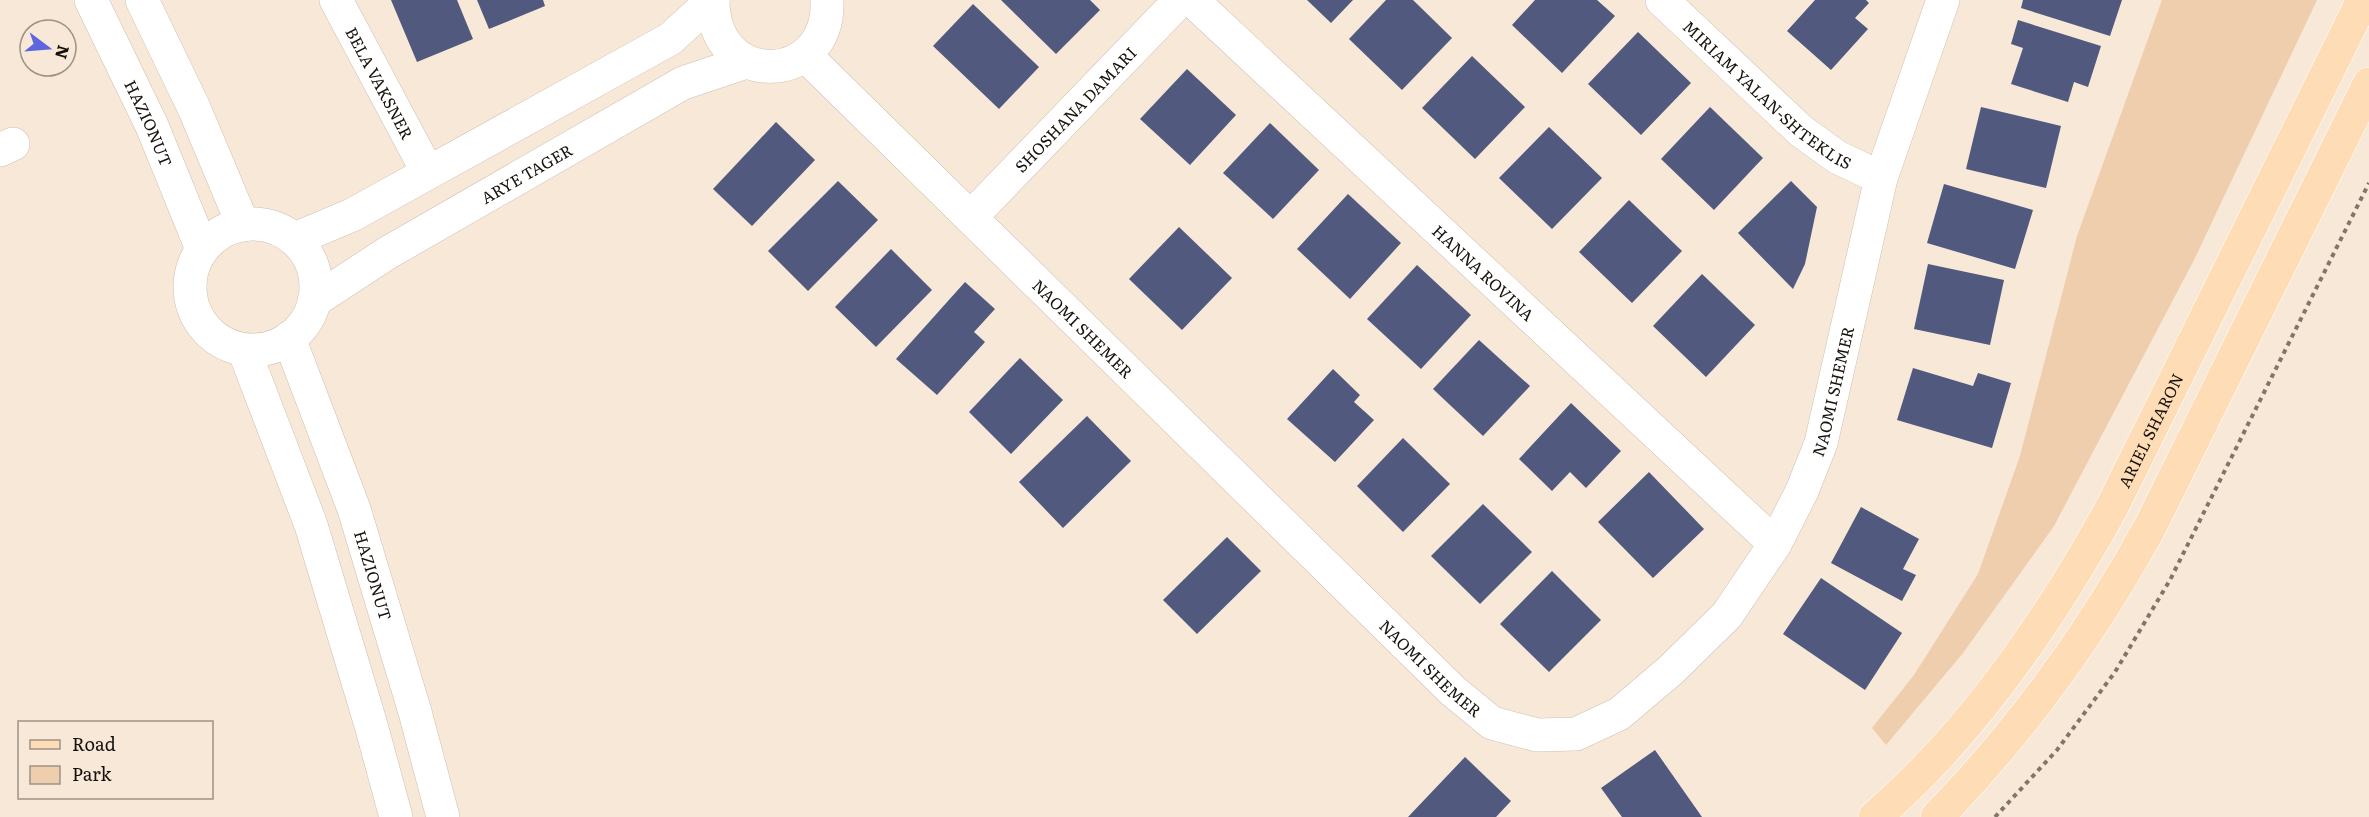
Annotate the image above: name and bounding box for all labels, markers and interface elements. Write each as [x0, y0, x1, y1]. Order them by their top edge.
street label: MIRIAM YALAN-SHTEKLIS [1678, 14, 1856, 174]
north arrow [18, 18, 78, 78]
street label: BELA VAKSNER [340, 22, 420, 144]
street label: SHOSHANA DAMARI [1009, 41, 1142, 177]
text: N [50, 43, 77, 62]
street label: HAZIONUT [119, 76, 179, 170]
street label: ARYE TAGER [476, 137, 577, 209]
street label: HANNA ROVINA [1427, 219, 1540, 326]
street label: NAOMI SHEMER [1028, 273, 1139, 384]
street label: NAOMI SHEMER [1805, 323, 1859, 460]
street label: ARIEL SHARON [2112, 369, 2188, 491]
street label: HAZIONUT [349, 527, 399, 623]
street label: NAOMI SHEMER [1374, 614, 1488, 722]
legend [18, 721, 213, 799]
text: Road [72, 730, 116, 757]
text: Park [72, 760, 113, 787]

